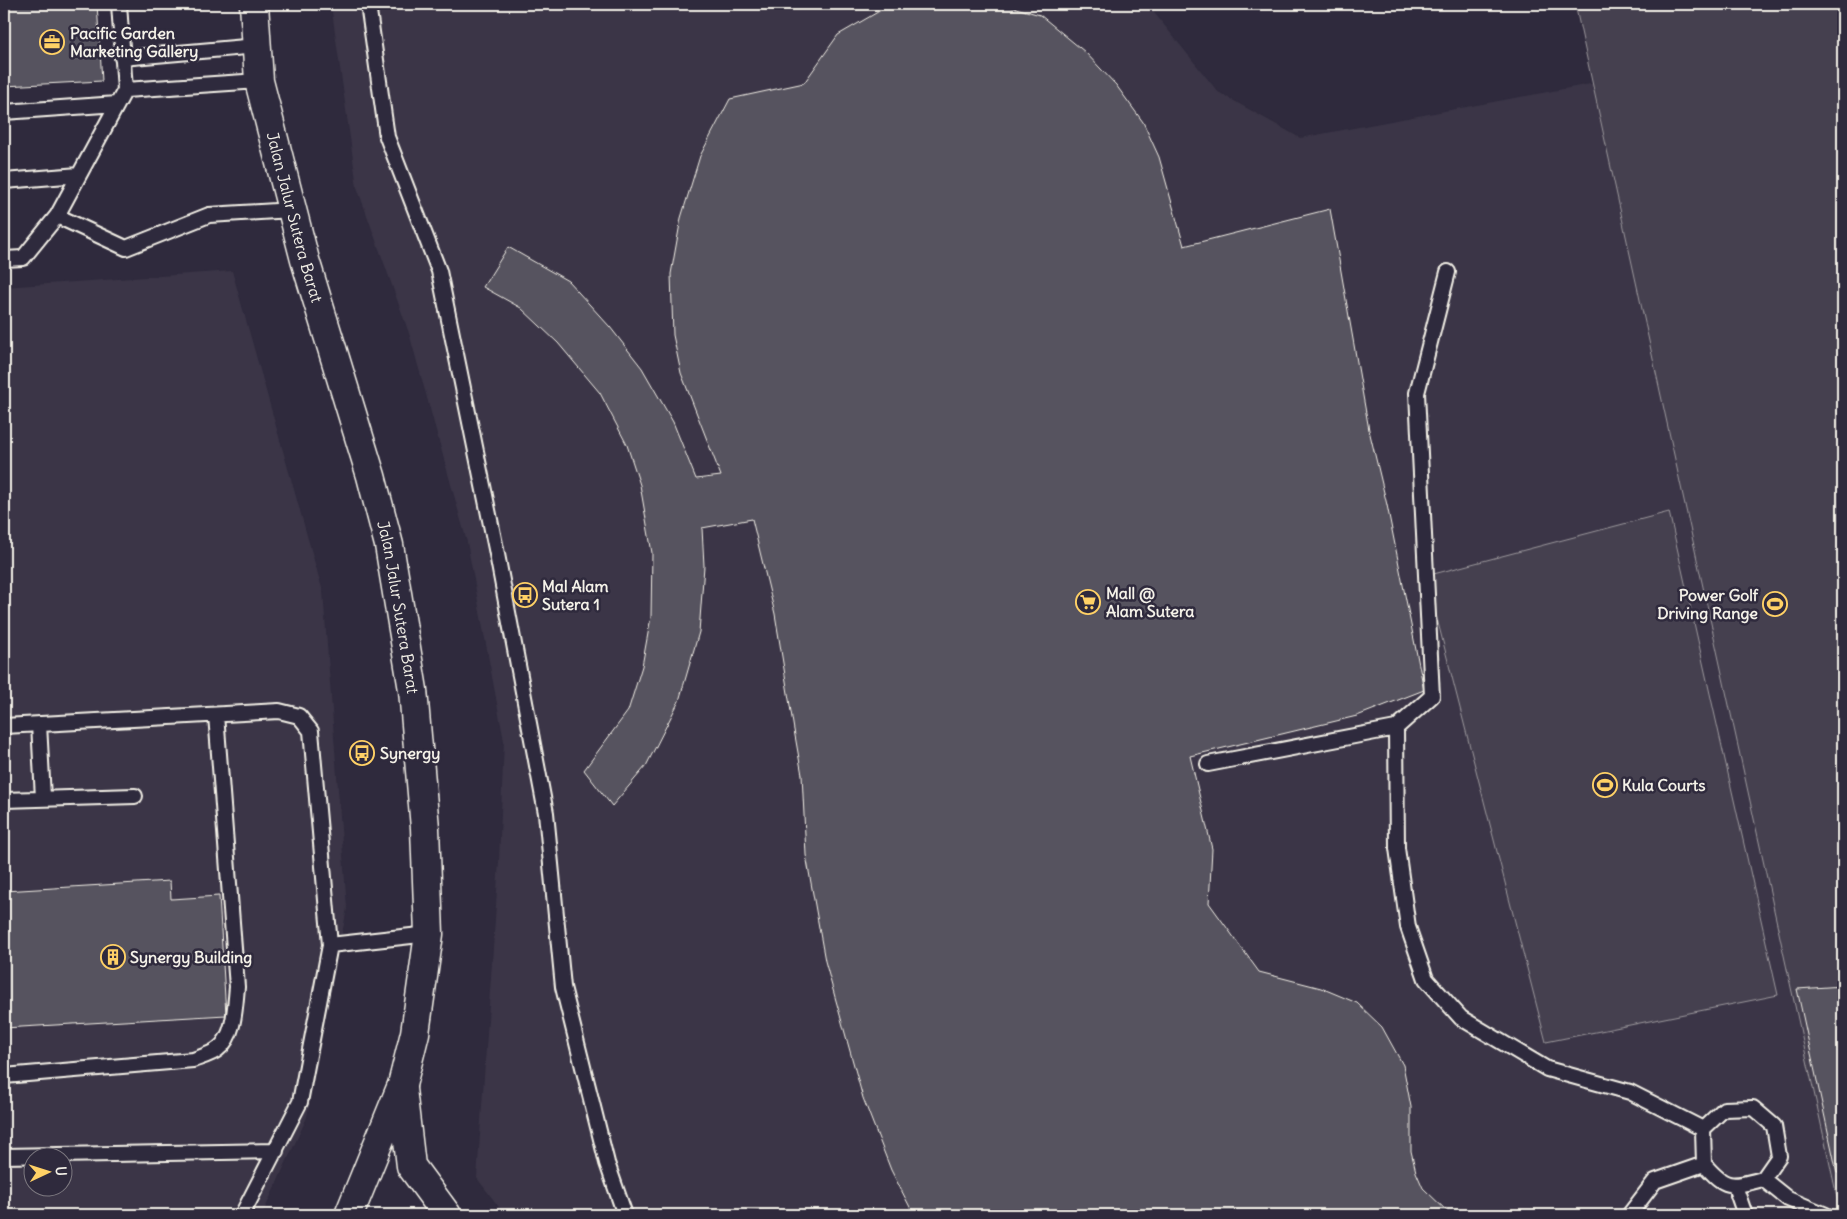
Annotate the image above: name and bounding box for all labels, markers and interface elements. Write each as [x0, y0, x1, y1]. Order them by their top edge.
place label: Pacific Garden Marketing Gallery [70, 23, 198, 62]
office icon: Pacific Garden Marketing Gallery [39, 29, 65, 55]
street label: Jalan Jalur Sutera Barat [263, 130, 328, 305]
street label: Jalan Jalur Sutera Barat [373, 518, 423, 695]
place label: Mal Alam Sutera 1 [542, 576, 608, 614]
bus stop icon: Mal Alam Sutera 1 [512, 582, 538, 608]
place label: Mall @ Alam Sutera [1106, 583, 1194, 621]
place label: Power Golf Driving Range [1657, 585, 1759, 624]
supermarket icon: Mall @ Alam Sutera [1075, 589, 1101, 615]
sports icon: Power Golf Driving Range [1762, 591, 1788, 617]
bus stop icon: Synergy [349, 740, 375, 766]
place label: Synergy [380, 743, 440, 764]
sports icon: Kula Courts [1592, 772, 1618, 798]
place label: Kula Courts [1622, 775, 1706, 795]
building icon: Synergy Building [100, 944, 126, 970]
place label: Synergy Building [130, 947, 252, 968]
north arrow [22, 1146, 72, 1196]
text: U [52, 1166, 70, 1176]

